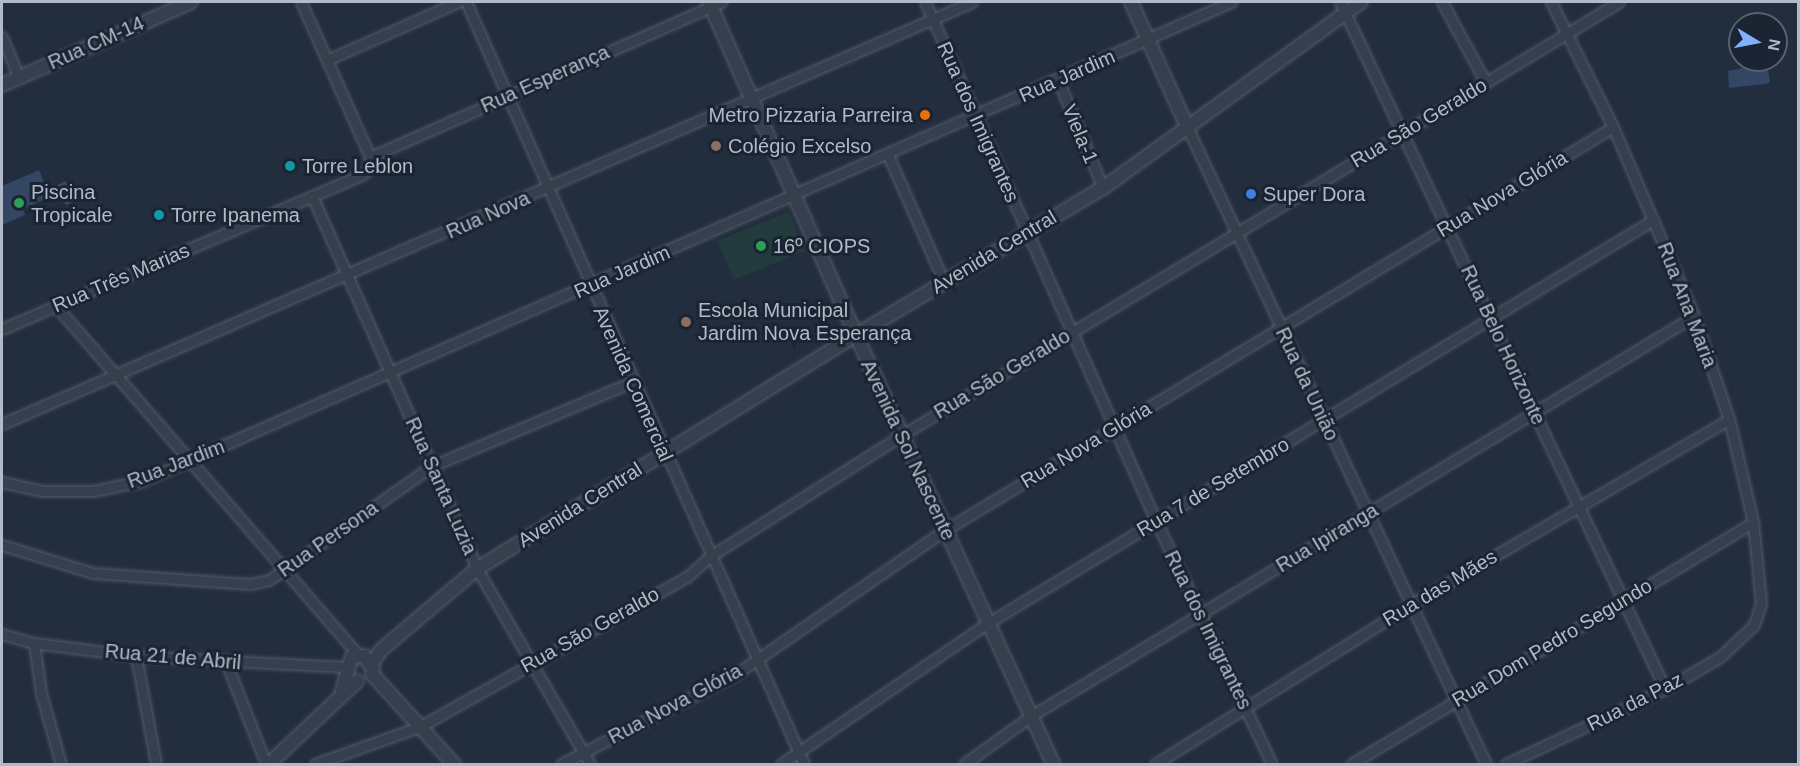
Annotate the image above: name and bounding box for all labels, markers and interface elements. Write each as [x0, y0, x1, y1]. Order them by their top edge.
street label: Rua CM-14 [44, 11, 148, 75]
north arrow [1728, 12, 1788, 72]
street label: Rua dos Imigrantes [932, 38, 1024, 206]
text: N [1765, 38, 1784, 52]
street label: Rua Esperança [477, 40, 613, 118]
street label: Rua Jardim [1015, 44, 1119, 108]
street label: Rua São Geraldo [1347, 73, 1491, 173]
street label: Viela-1 [1057, 101, 1103, 167]
place label: Metro Pizzaria Parreira [708, 103, 913, 127]
marker: Metro Pizzaria Parreira [918, 108, 932, 122]
place label: Colégio Excelso [728, 134, 871, 158]
marker: Colégio Excelso [709, 139, 723, 153]
street label: Rua Nova Glória [1432, 146, 1572, 242]
place label: Torre Leblon [302, 154, 413, 178]
marker: Torre Leblon [283, 159, 297, 173]
place label: Piscina Tropicale [31, 180, 113, 227]
place label: Super Dora [1263, 182, 1365, 206]
street label: Rua Nova [442, 186, 534, 244]
marker: Super Dora [1244, 187, 1258, 201]
marker: Piscina Tropicale [12, 196, 26, 210]
place label: Torre Ipanema [171, 203, 300, 227]
street label: Avenida Central [927, 205, 1061, 299]
marker: Torre Ipanema [152, 208, 166, 222]
place label: 16º CIOPS [773, 234, 870, 258]
street label: Rua Três Marias [49, 238, 193, 318]
street label: Rua Ana Maria [1652, 238, 1722, 372]
marker: 16º CIOPS [754, 239, 768, 253]
street label: Rua Jardim [570, 240, 674, 304]
street label: Rua Belo Horizonte [1455, 261, 1551, 429]
place label: Escola Municipal Jardim Nova Esperança [698, 298, 911, 345]
street label: Avenida Comercial [588, 303, 678, 465]
marker: Escola Municipal Jardim Nova Esperança [679, 315, 693, 329]
street label: Rua São Geraldo [930, 324, 1074, 424]
street label: Rua da União [1270, 324, 1344, 444]
street label: Avenida Sol Nascente [856, 356, 960, 544]
street label: Rua Nova Glória [1016, 397, 1156, 493]
street label: Rua Santa Luzia [400, 414, 482, 558]
street label: Rua 7 de Setembro [1132, 432, 1294, 542]
street label: Rua Jardim [124, 434, 228, 494]
street label: Avenida Central [513, 457, 647, 553]
street label: Rua Persona [273, 496, 383, 582]
street label: Rua Ipiranga [1272, 498, 1382, 578]
street label: Rua das Mães [1379, 545, 1501, 631]
street label: Rua dos Imigrantes [1159, 547, 1257, 713]
street label: Rua Dom Pedro Segundo [1448, 574, 1656, 712]
street label: Rua São Geraldo [517, 582, 663, 678]
street label: Rua 21 de Abril [103, 639, 243, 675]
street label: Rua Nova Glória [604, 659, 746, 749]
street label: Rua da Paz [1583, 668, 1687, 736]

